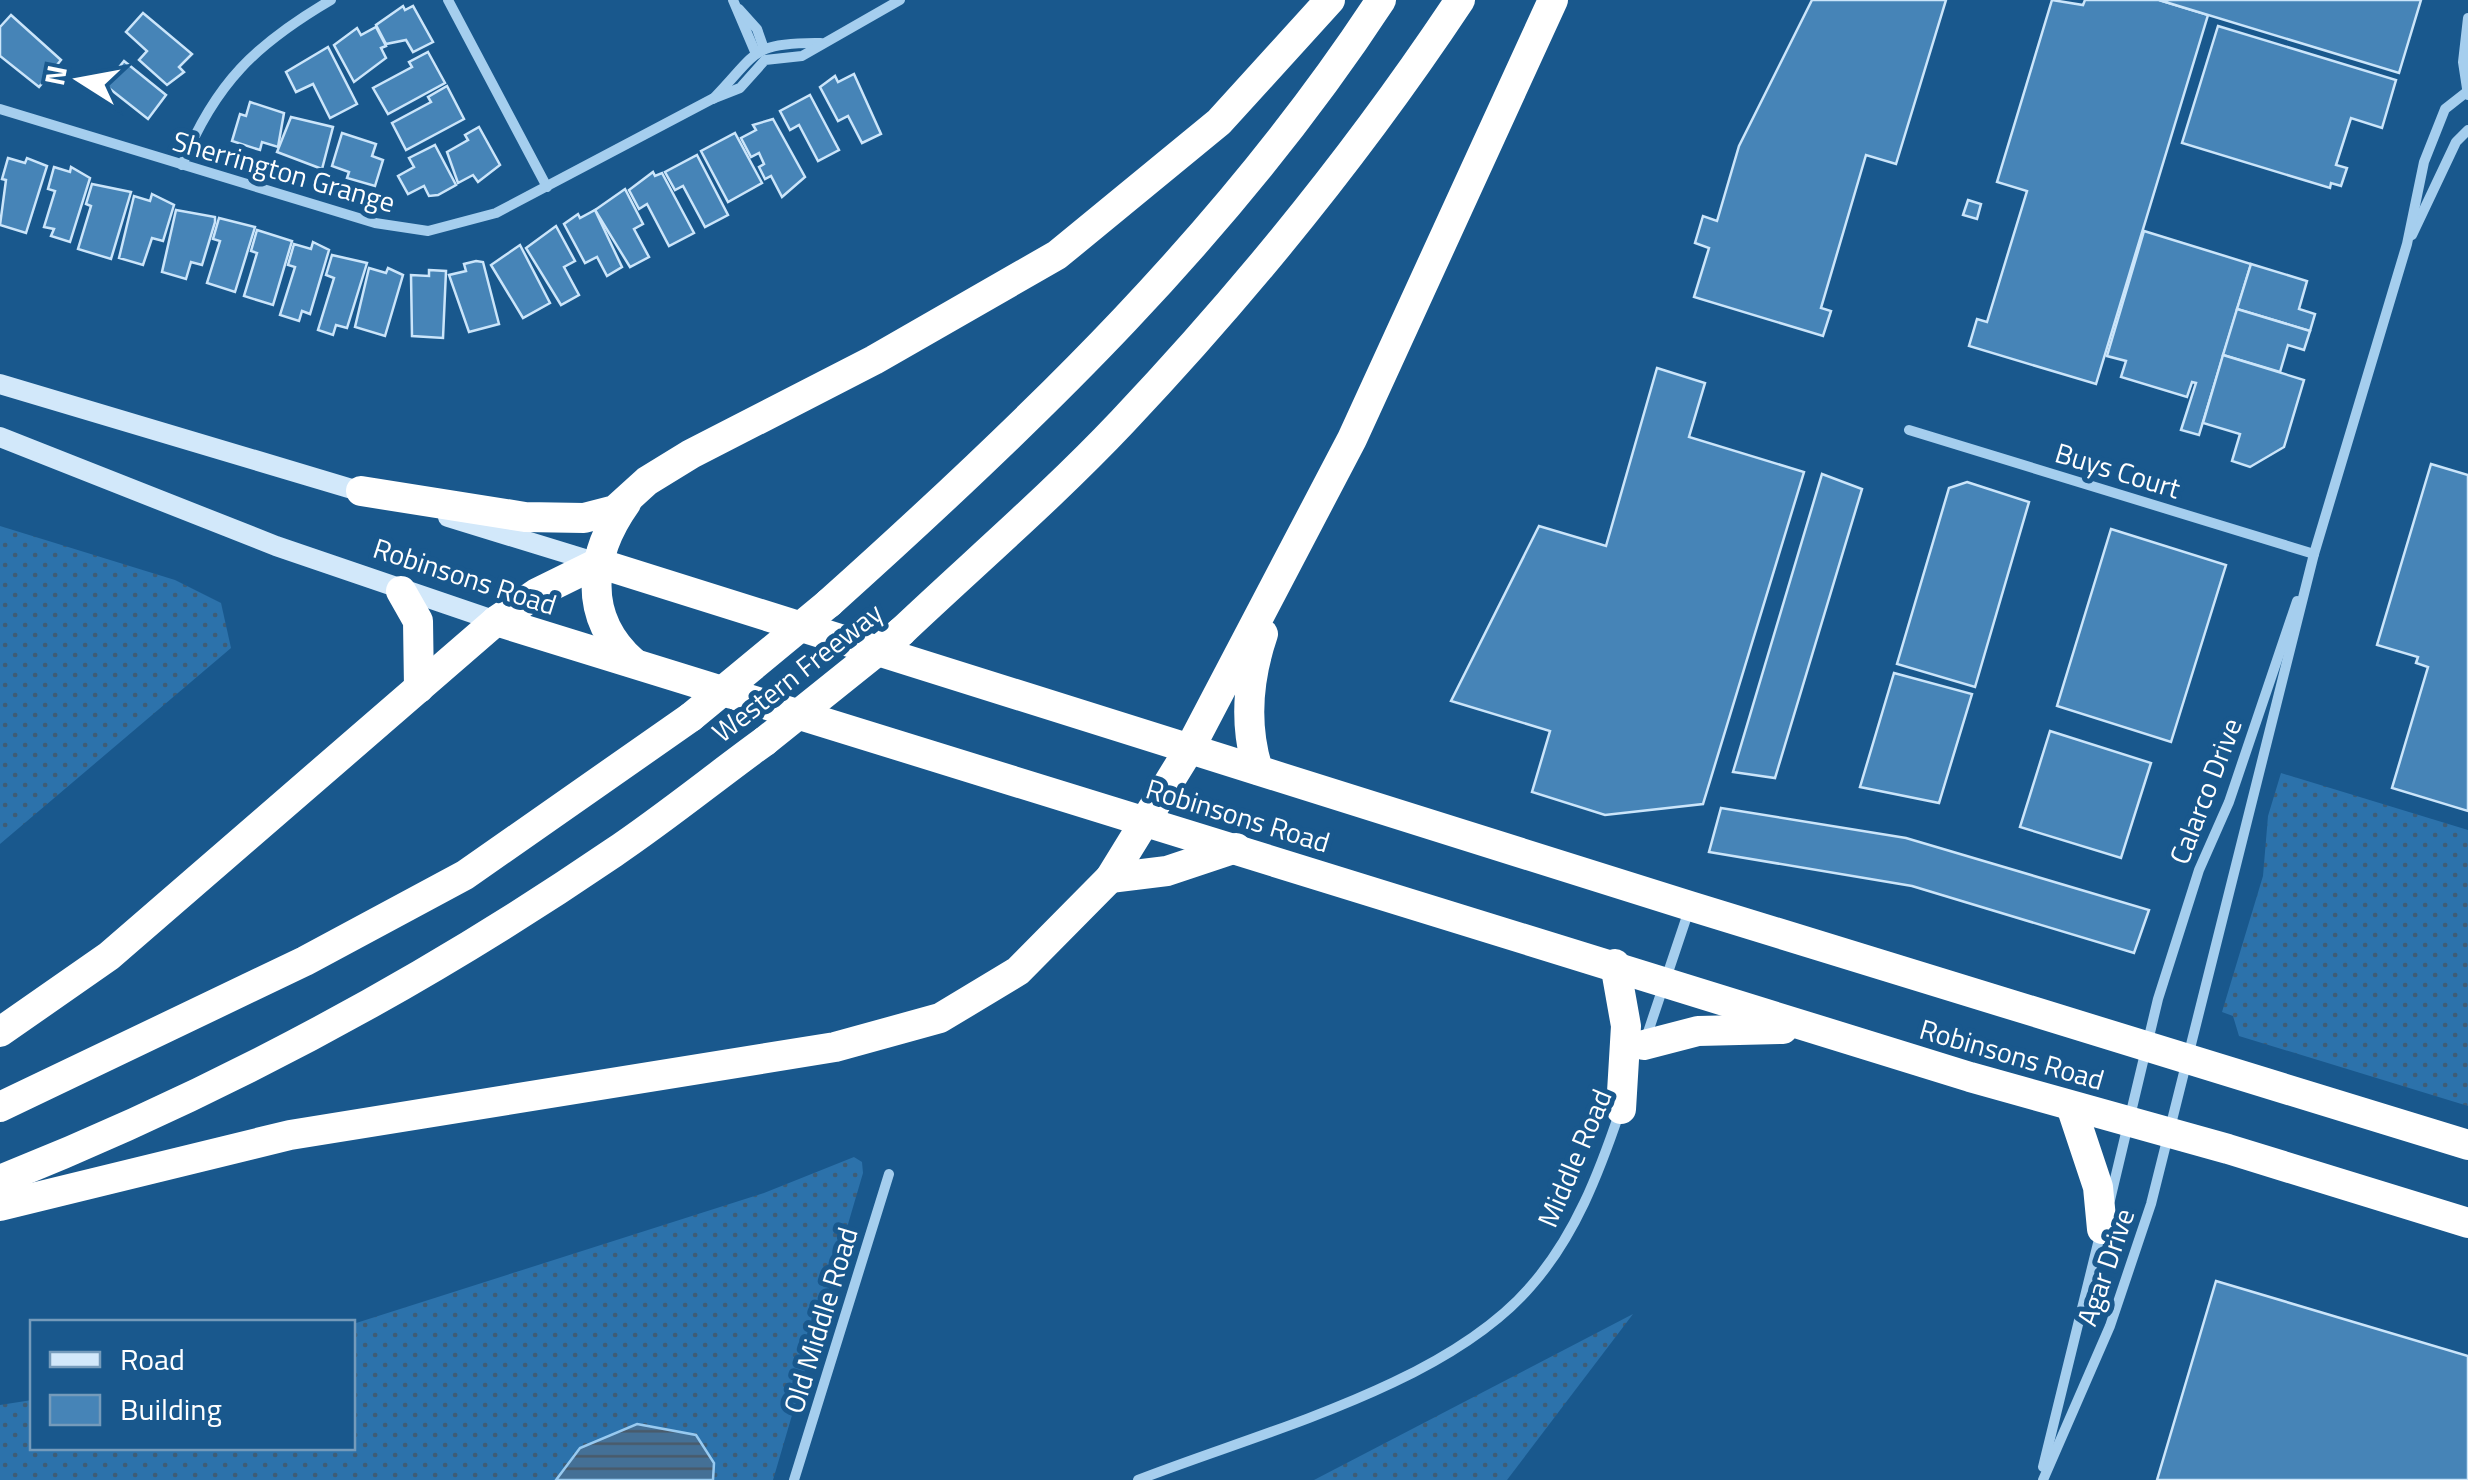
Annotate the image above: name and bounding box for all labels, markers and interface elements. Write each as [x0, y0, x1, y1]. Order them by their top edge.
north arrow [30, 30, 130, 130]
text: N [32, 62, 78, 89]
street label: Sherrington Grange [168, 119, 400, 223]
street label: Buys Court [2050, 431, 2186, 509]
street label: Robinsons Road [368, 526, 562, 626]
street label: Western Freeway [702, 591, 892, 753]
street label: Calarco Drive [2157, 712, 2253, 870]
street label: Robinsons Road [1141, 767, 1335, 863]
street label: Robinsons Road [1915, 1007, 2109, 1101]
street label: Middle Road [1526, 1082, 1622, 1234]
street label: Agar Drive [2065, 1202, 2145, 1332]
street label: Old Middle Road [771, 1222, 869, 1418]
legend [30, 1320, 355, 1450]
text: Road [120, 1336, 185, 1382]
text: Building [120, 1386, 222, 1432]

